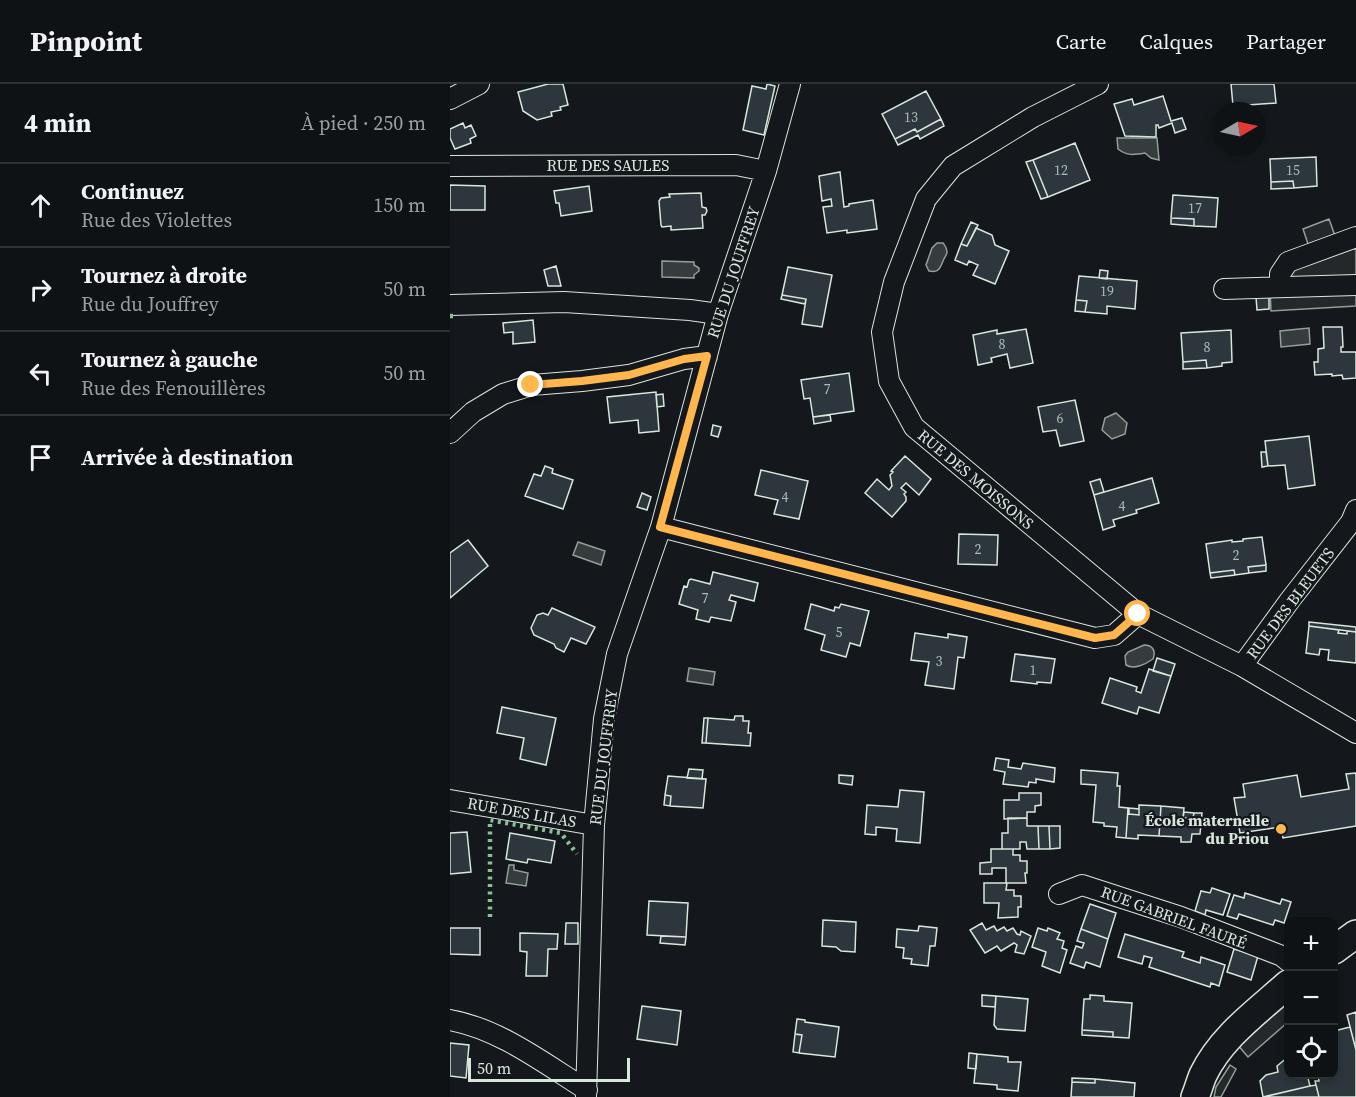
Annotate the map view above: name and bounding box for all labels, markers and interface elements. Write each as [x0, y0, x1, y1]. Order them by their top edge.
text: Pinpoint [30, 22, 142, 60]
text: Carte [1056, 27, 1106, 56]
text: Calques [1139, 27, 1213, 56]
text: Partager [1246, 27, 1326, 56]
north arrow [1212, 102, 1266, 156]
text: 4 min [24, 105, 91, 141]
house number: 13 [904, 107, 918, 127]
text: À pied · 250 m [301, 109, 426, 137]
street label: RUE DES SAULES [547, 154, 669, 176]
house number: 12 [1054, 160, 1068, 180]
house number: 15 [1286, 160, 1300, 180]
text: Continuez [81, 176, 184, 206]
icon: ahead [24, 189, 57, 222]
text: 150 m [373, 191, 426, 219]
house number: 17 [1188, 198, 1202, 218]
street label: RUE DU JOUFFREY [701, 203, 765, 341]
text: Rue des Violettes [81, 206, 232, 234]
text: Tournez à droite [81, 260, 247, 290]
icon: right [24, 273, 57, 306]
text: 50 m [383, 275, 426, 303]
house number: 19 [1100, 281, 1114, 301]
text: Rue du Jouffrey [81, 290, 219, 318]
house number: 8 [999, 334, 1006, 354]
house number: 8 [1204, 337, 1211, 357]
text: Tournez à gauche [81, 344, 258, 374]
icon: left [24, 357, 57, 390]
text: 50 m [383, 359, 426, 387]
route end [517, 371, 543, 397]
text: Rue des Fenouillères [81, 374, 266, 402]
house number: 7 [824, 379, 831, 399]
house number: 6 [1057, 408, 1064, 428]
street label: RUE DES MOISSONS [913, 424, 1039, 534]
icon: arrive [24, 441, 57, 474]
text: Arrivée à destination [81, 442, 293, 472]
house number: 4 [782, 487, 789, 507]
house number: 4 [1119, 496, 1126, 516]
house number: 2 [975, 539, 982, 559]
street label: RUE DES BLEUETS [1241, 543, 1339, 663]
house number: 2 [1233, 545, 1240, 565]
house number: 7 [702, 588, 709, 608]
route start [1124, 600, 1150, 626]
house number: 5 [836, 622, 843, 642]
house number: 3 [936, 651, 943, 671]
house number: 1 [1030, 660, 1037, 680]
street label: RUE DU JOUFFREY [584, 688, 622, 826]
street label: RUE DES LILAS [466, 792, 578, 832]
place label: École maternelle du Priou [1145, 809, 1269, 849]
marker: École maternelle du Priou [1274, 822, 1288, 836]
street label: RUE GABRIEL FAURÉ [1098, 880, 1250, 954]
map controls [1284, 917, 1338, 1079]
button: + [1284, 917, 1338, 971]
button: − [1284, 971, 1338, 1025]
button: locate [1284, 1025, 1338, 1079]
scale bar [468, 1055, 630, 1082]
text: 50 m [477, 1057, 511, 1079]

